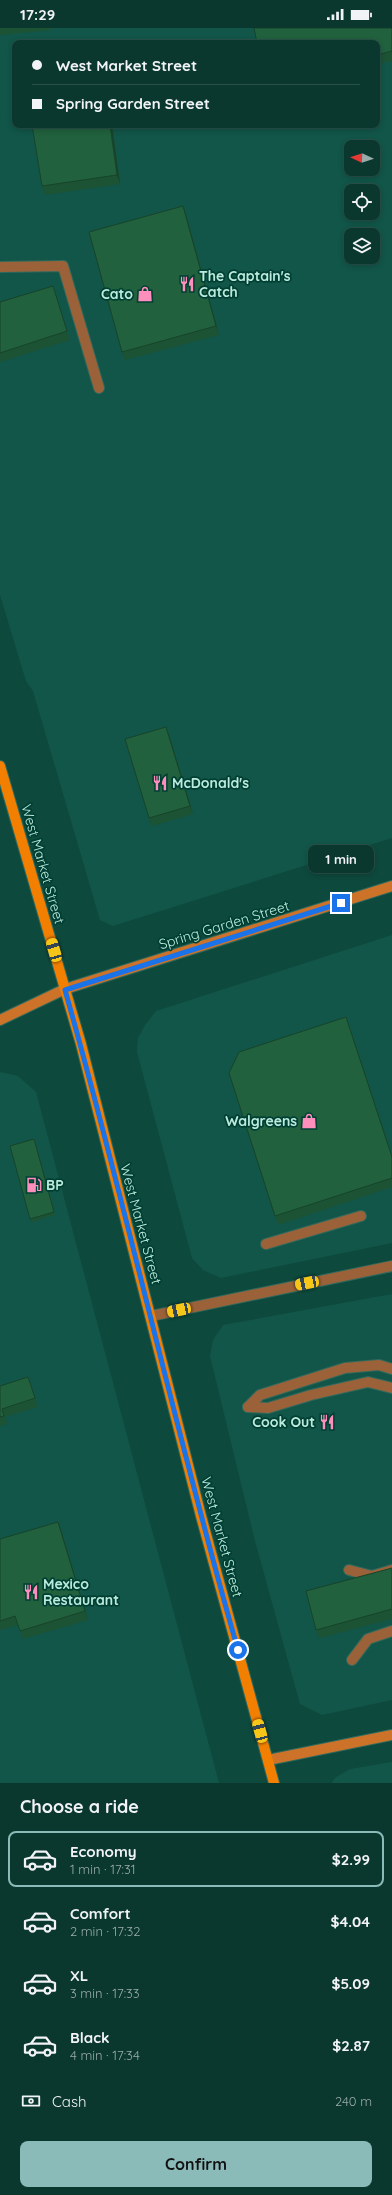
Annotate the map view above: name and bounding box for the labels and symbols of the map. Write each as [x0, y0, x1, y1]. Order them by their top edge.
north arrow [344, 140, 380, 176]
place label: The Captain's Catch [199, 267, 291, 301]
restaurant icon: The Captain's Catch [178, 275, 196, 293]
place label: Cato [101, 285, 133, 303]
shop icon: Cato [136, 285, 154, 303]
restaurant icon: McDonald's [151, 774, 169, 792]
place label: McDonald's [172, 774, 249, 792]
street label: West Market Street [17, 802, 69, 926]
callout: 1 min [308, 845, 374, 873]
route end [332, 894, 350, 912]
street label: Spring Garden Street [157, 897, 292, 953]
car [45, 937, 63, 963]
place label: Walgreens [225, 1112, 297, 1130]
shop icon: Walgreens [300, 1112, 318, 1130]
street label: West Market Street [116, 1162, 166, 1286]
fuel station icon: BP [25, 1176, 43, 1194]
place label: BP [46, 1176, 64, 1194]
car [294, 1275, 320, 1291]
car [166, 1302, 192, 1318]
place label: Cook Out [252, 1413, 315, 1431]
restaurant icon: Cook Out [318, 1413, 336, 1431]
street label: West Market Street [197, 1475, 247, 1599]
place label: Mexico Restaurant [43, 1575, 119, 1609]
restaurant icon: Mexico Restaurant [22, 1583, 40, 1601]
route start [229, 1641, 247, 1659]
car [251, 1718, 269, 1744]

